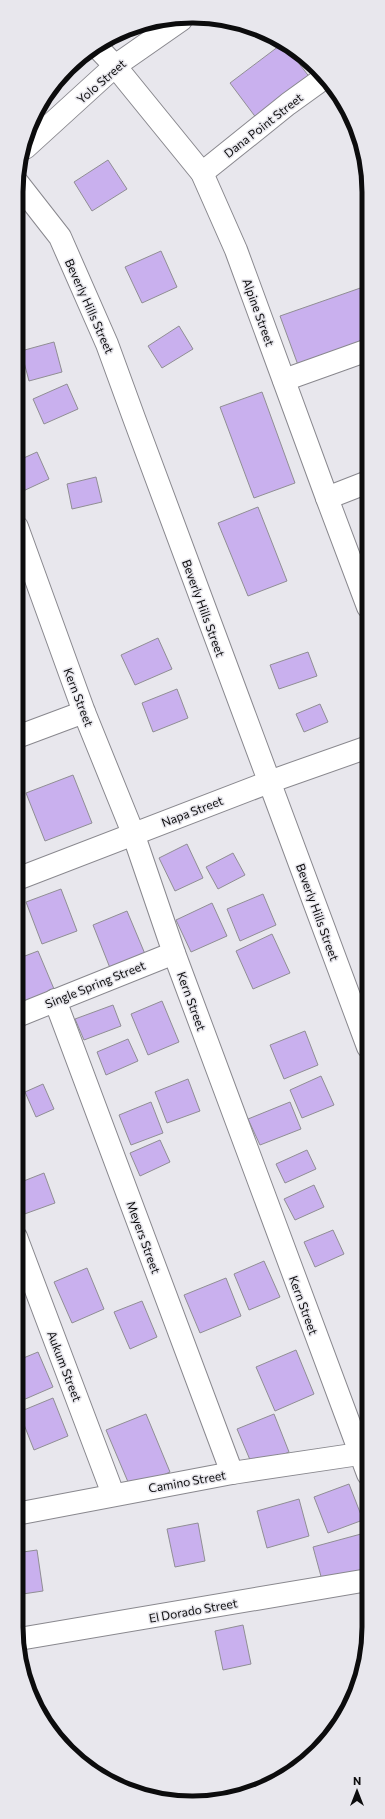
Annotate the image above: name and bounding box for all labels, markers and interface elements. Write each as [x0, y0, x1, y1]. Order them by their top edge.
street label: Yolo Street [74, 56, 128, 106]
street label: Dana Point Street [221, 90, 305, 160]
street label: Beverly Hills Street [63, 256, 117, 356]
street label: Alpine Street [240, 276, 278, 348]
street label: Beverly Hills Street [180, 557, 228, 659]
street label: Kern Street [61, 666, 97, 728]
street label: Napa Street [159, 793, 225, 829]
street label: Beverly Hills Street [294, 861, 342, 963]
street label: Single Spring Street [43, 957, 147, 1010]
street label: Kern Street [175, 970, 209, 1033]
street label: Meyers Street [124, 1199, 164, 1275]
street label: Kern Street [287, 1274, 321, 1337]
street label: Aukum Street [45, 1329, 85, 1403]
street label: Camino Street [147, 1467, 227, 1495]
street label: El Dorado Street [148, 1595, 238, 1625]
north arrow [337, 1771, 377, 1811]
text: N [353, 1774, 361, 1787]

